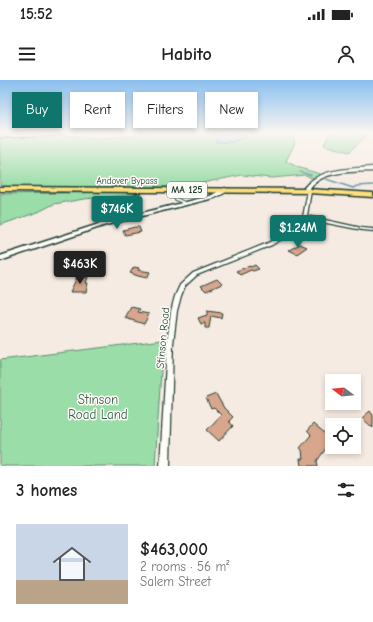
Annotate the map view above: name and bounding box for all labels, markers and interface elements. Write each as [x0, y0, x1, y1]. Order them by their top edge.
text: 15:52 [20, 5, 52, 23]
icon: menu [16, 43, 38, 65]
icon: person [335, 43, 357, 65]
text: Habito [161, 44, 212, 65]
chip: Buy [12, 92, 62, 128]
chip: Rent [70, 92, 125, 128]
chip: Filters [133, 92, 197, 128]
chip: New [205, 92, 258, 128]
street label: Andover Bypass [97, 176, 158, 186]
road number: MA 125 [167, 182, 207, 198]
pin: $746K [89, 196, 145, 230]
text: $746K [101, 201, 133, 216]
pin: $1.24M [265, 215, 331, 249]
text: $1.24M [279, 220, 317, 235]
pin: $463K [52, 251, 108, 285]
text: $463K [63, 256, 97, 271]
street label: Stinson Road [154, 307, 172, 369]
north arrow [325, 374, 361, 410]
map controls [325, 374, 361, 454]
park label: Stinson Road Land [68, 392, 128, 422]
button: locate [325, 418, 361, 454]
icon: filters [335, 479, 357, 501]
text: 3 homes [16, 481, 77, 500]
icon: home [48, 540, 96, 588]
text: $463,000 [140, 540, 208, 559]
text: 2 rooms · 56 m² [140, 559, 229, 574]
text: Salem Street [140, 574, 211, 589]

